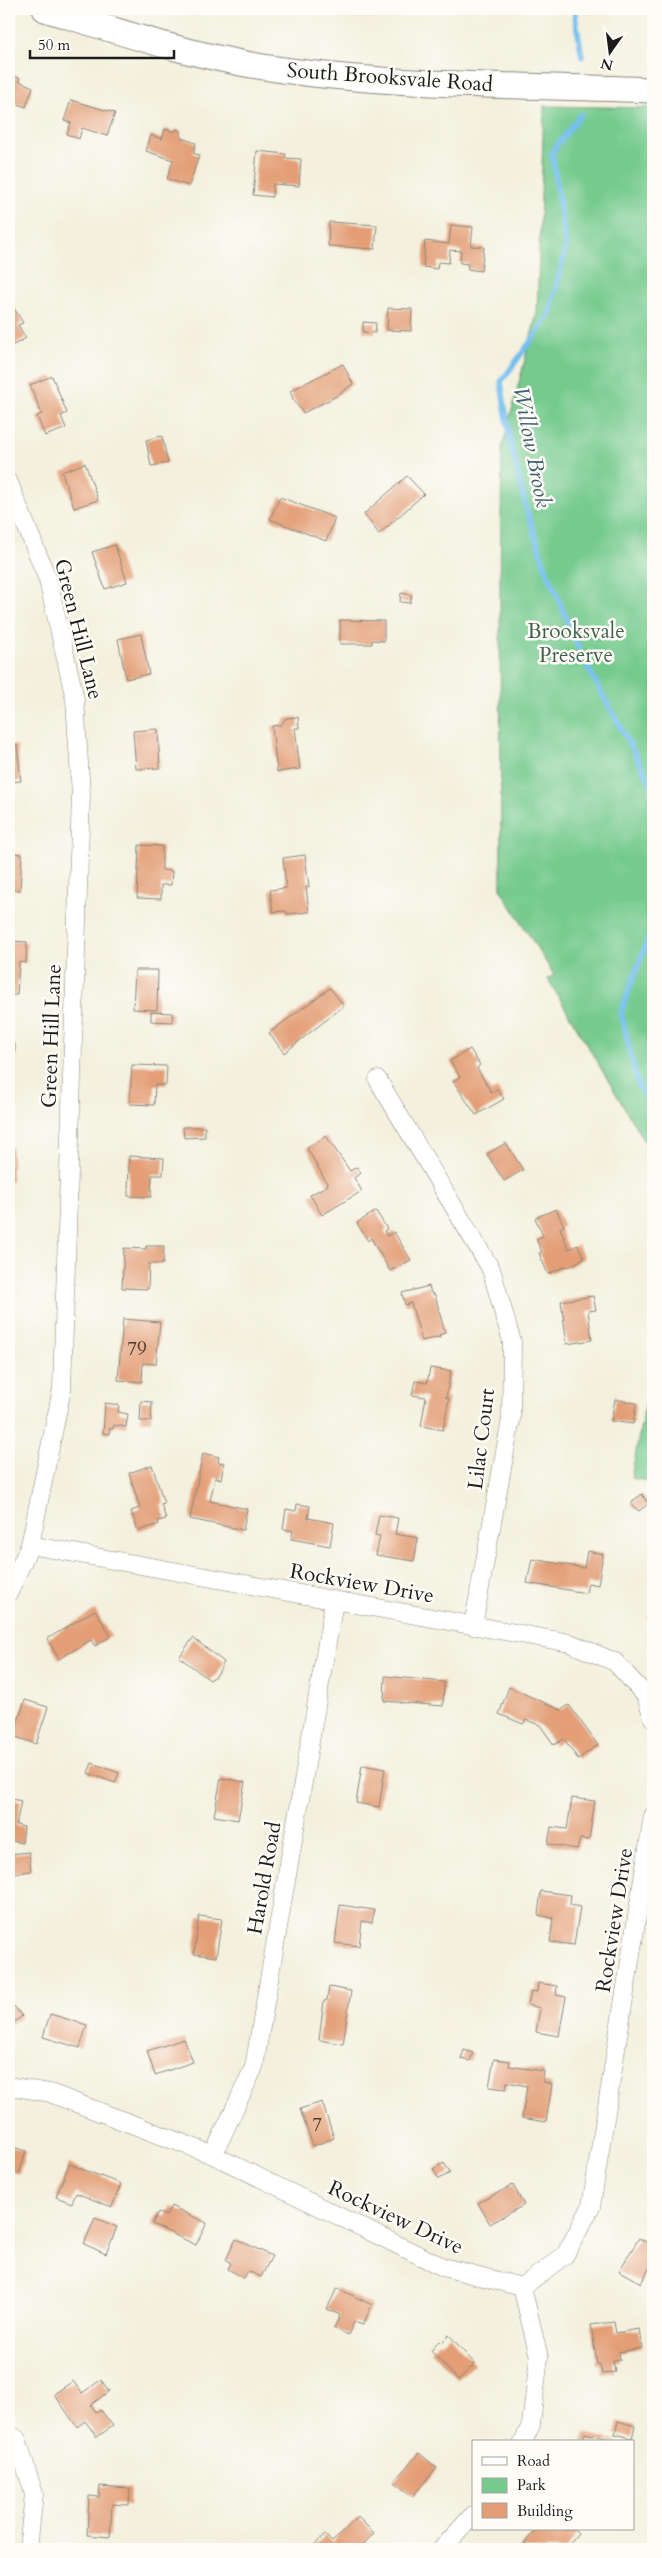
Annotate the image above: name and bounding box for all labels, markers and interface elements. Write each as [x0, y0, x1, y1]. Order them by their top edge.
scale bar [30, 28, 174, 60]
north arrow [584, 28, 634, 78]
text: 50 m [38, 35, 70, 55]
text: N [599, 53, 615, 75]
street label: South Brooksvale Road [286, 56, 494, 99]
water label: Willow Brook [506, 384, 558, 510]
street label: Green Hill Lane [47, 556, 110, 702]
park label: Brooksvale Preserve [527, 617, 625, 670]
street label: Green Hill Lane [34, 964, 69, 1108]
house number: 79 [127, 1336, 147, 1362]
street label: Lilac Court [461, 1387, 502, 1491]
street label: Rockview Drive [287, 1557, 436, 1610]
street label: Harold Road [240, 1819, 289, 1937]
street label: Rockview Drive [589, 1846, 640, 1994]
house number: 7 [312, 2112, 322, 2138]
street label: Rockview Drive [323, 2173, 468, 2261]
legend [472, 2440, 634, 2530]
text: Road [517, 2451, 550, 2471]
text: Park [517, 2475, 546, 2495]
text: Building [517, 2501, 573, 2521]

